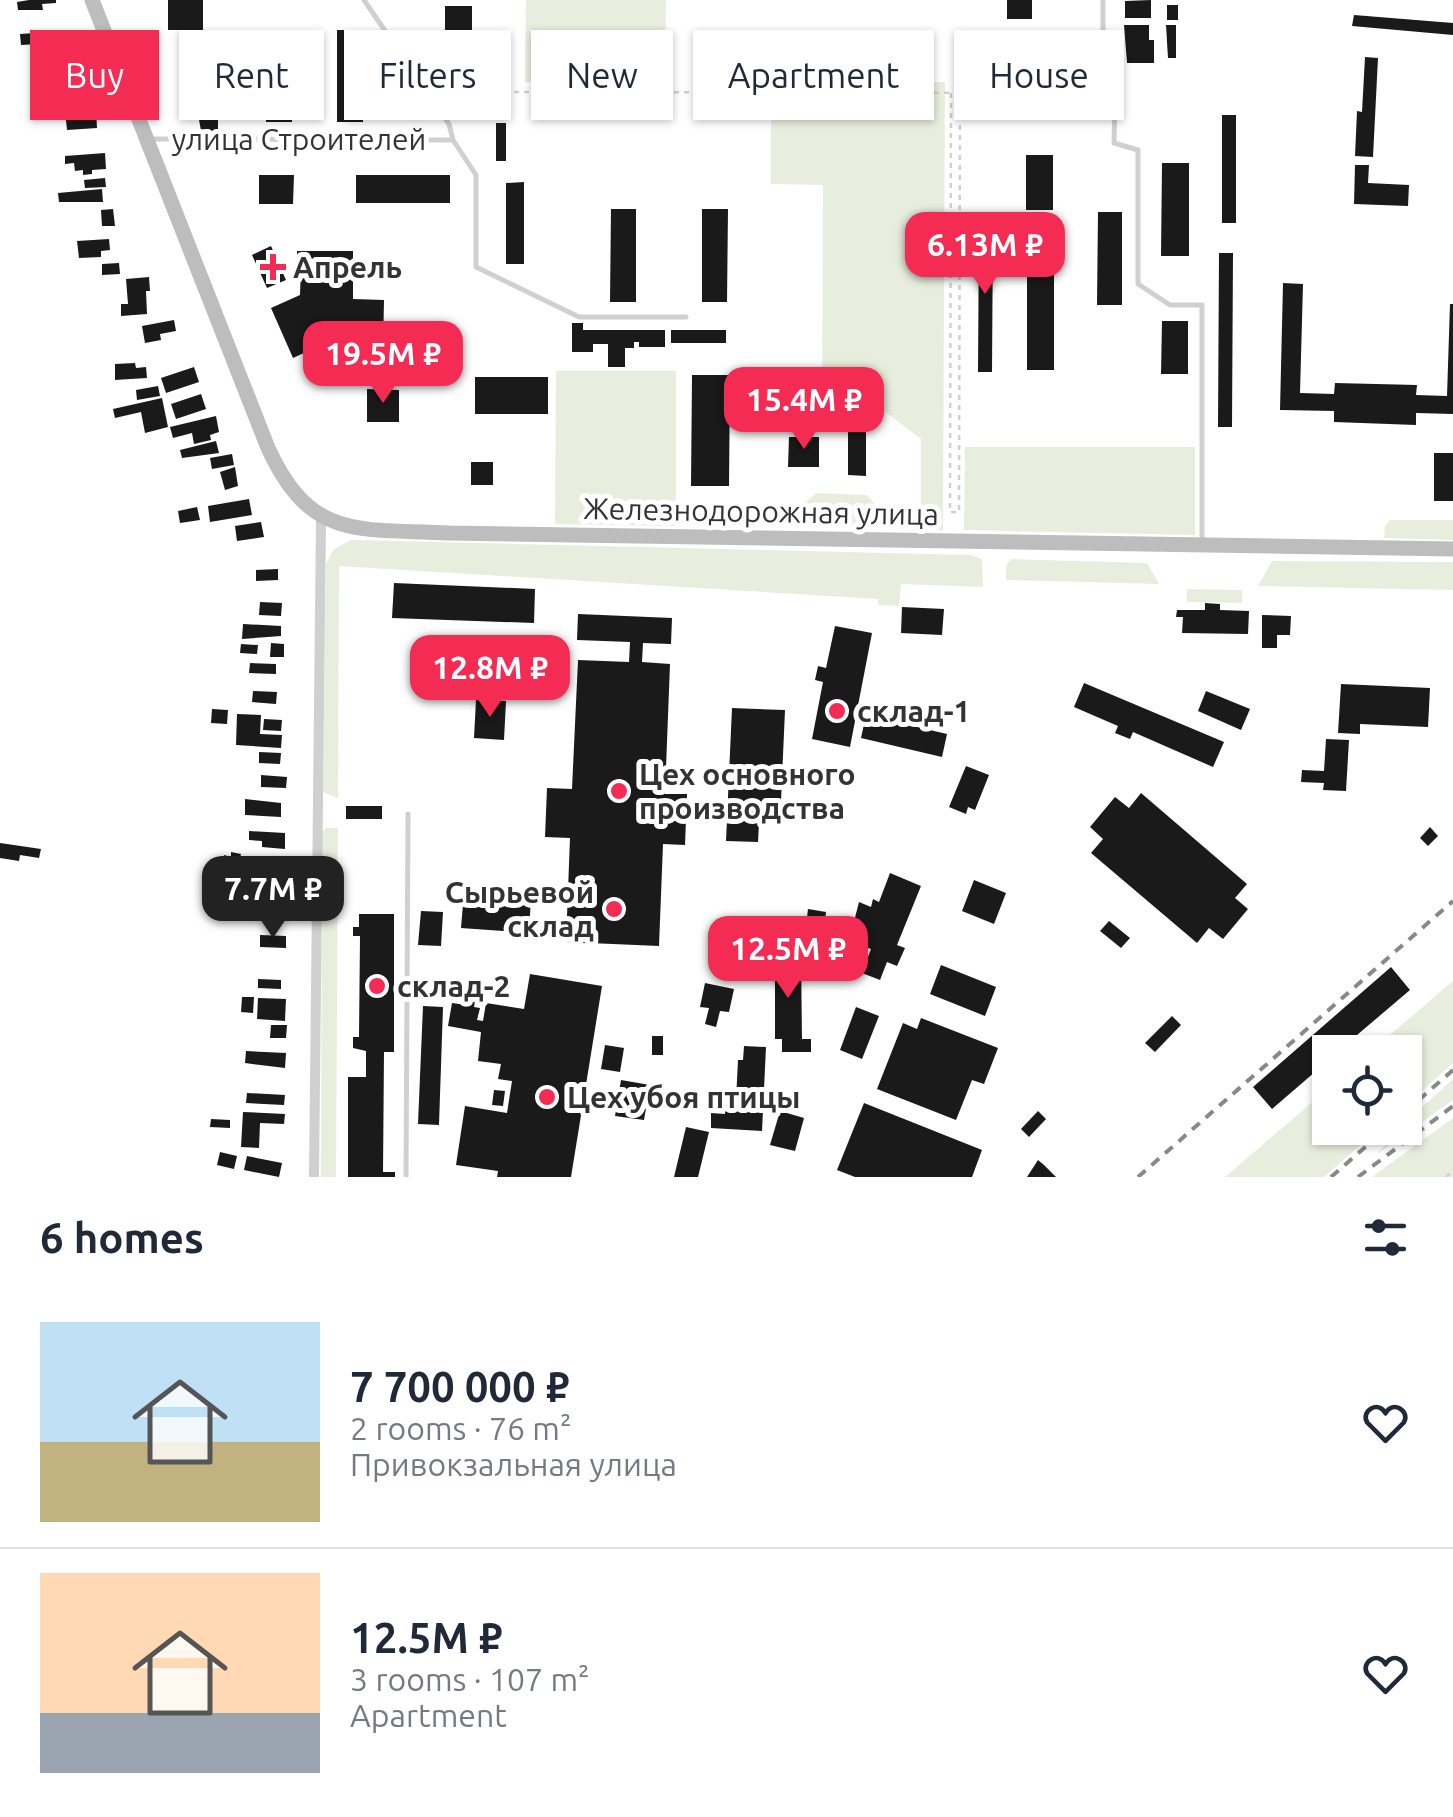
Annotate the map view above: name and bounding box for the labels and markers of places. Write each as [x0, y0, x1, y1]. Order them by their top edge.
pin: 6.13M ₽ [893, 212, 1077, 297]
place label: Апрель [293, 250, 402, 284]
marker: Апрель [262, 256, 284, 278]
pin: 19.5M ₽ [291, 321, 475, 406]
pin: 15.4M ₽ [712, 367, 896, 452]
pin: 12.8M ₽ [398, 635, 582, 720]
place label: склад-1 [857, 694, 971, 728]
marker: склад-1 [826, 700, 848, 722]
place label: Цех основного производства [639, 757, 856, 825]
marker: Цех основного производства [608, 780, 630, 802]
pin: 7.7M ₽ [192, 856, 354, 941]
place label: Сырьевой склад [445, 875, 594, 943]
marker: Сырьевой склад [603, 898, 625, 920]
pin: 12.5M ₽ [696, 916, 880, 1001]
place label: склад-2 [397, 969, 511, 1003]
marker: склад-2 [366, 975, 388, 997]
place label: Цех убоя птицы [567, 1080, 800, 1114]
marker: Цех убоя птицы [536, 1086, 558, 1108]

